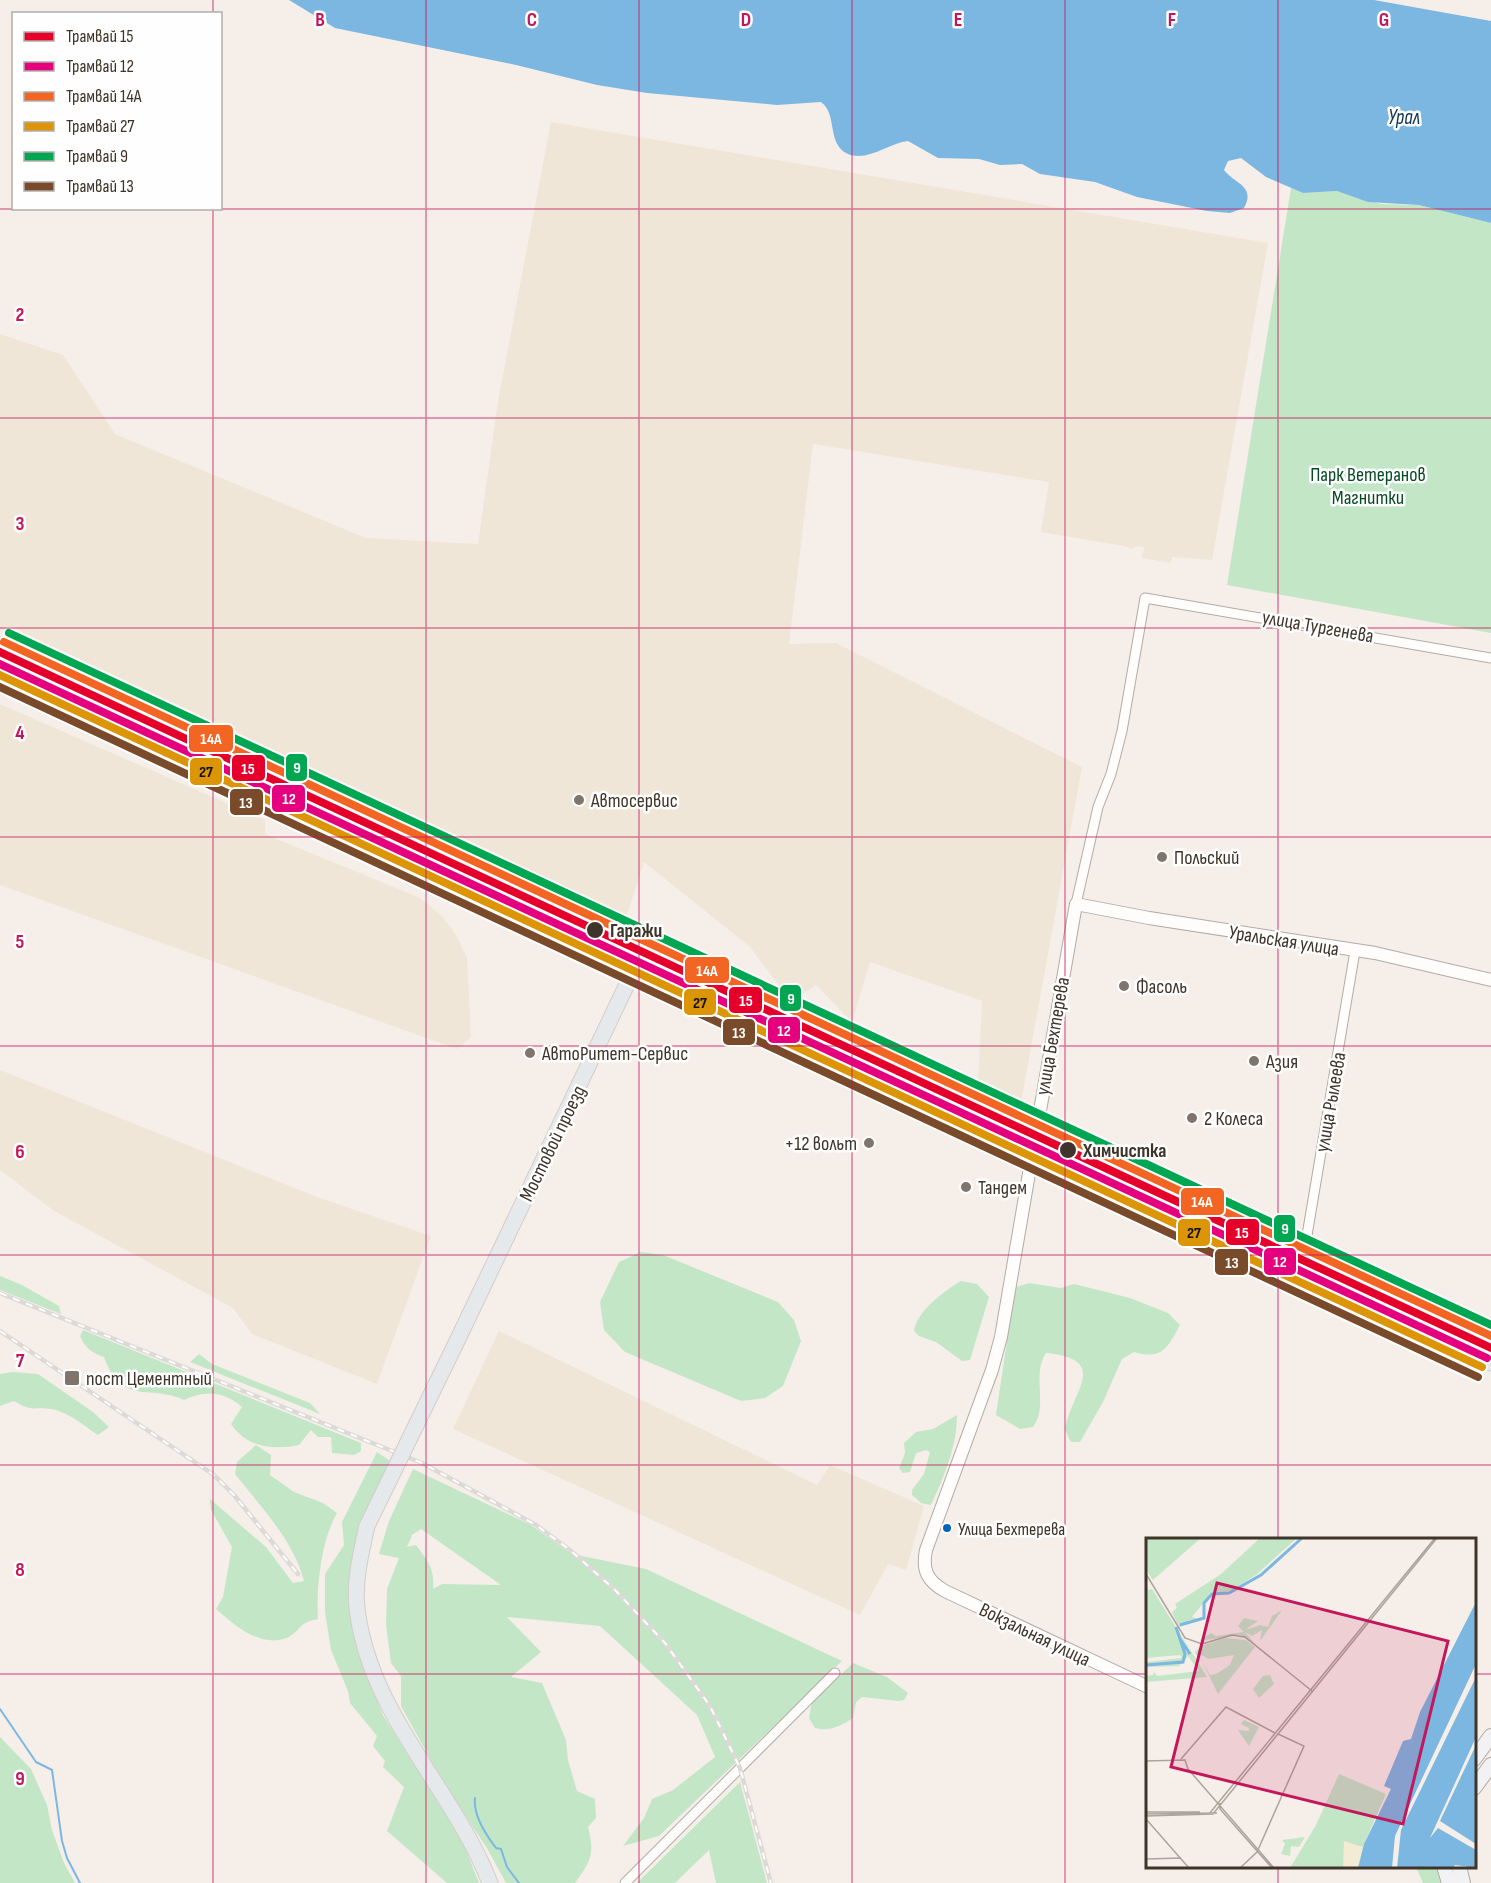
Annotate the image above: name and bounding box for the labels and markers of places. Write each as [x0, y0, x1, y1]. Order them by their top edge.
place label: Автосервис [590, 789, 678, 813]
marker: Автосервис [572, 793, 586, 807]
place label: Польский [1174, 846, 1239, 870]
marker: Польский [1155, 850, 1169, 864]
place label: Гаражи [610, 919, 662, 943]
marker: Гаражи [585, 920, 605, 940]
place label: Фасоль [1136, 975, 1187, 999]
marker: Фасоль [1117, 979, 1131, 993]
place label: АвтоРитет-Сервис [541, 1042, 688, 1066]
marker: АвтоРитет-Сервис [523, 1046, 537, 1060]
place label: Азия [1265, 1050, 1298, 1074]
marker: Азия [1247, 1054, 1261, 1068]
place label: 2 Колеса [1204, 1107, 1263, 1131]
marker: 2 Колеса [1185, 1111, 1199, 1125]
place label: +12 вольт [784, 1132, 857, 1156]
marker: +12 вольт [862, 1136, 876, 1150]
place label: Химчистка [1082, 1139, 1167, 1163]
marker: Химчистка [1058, 1140, 1078, 1160]
place label: Тандем [978, 1176, 1027, 1200]
marker: Тандем [959, 1180, 973, 1194]
place label: пост Цементный [86, 1367, 212, 1391]
marker: пост Цементный [63, 1369, 81, 1387]
place label: Улица Бехтерева [958, 1519, 1065, 1540]
marker: Улица Бехтерева [941, 1522, 953, 1534]

